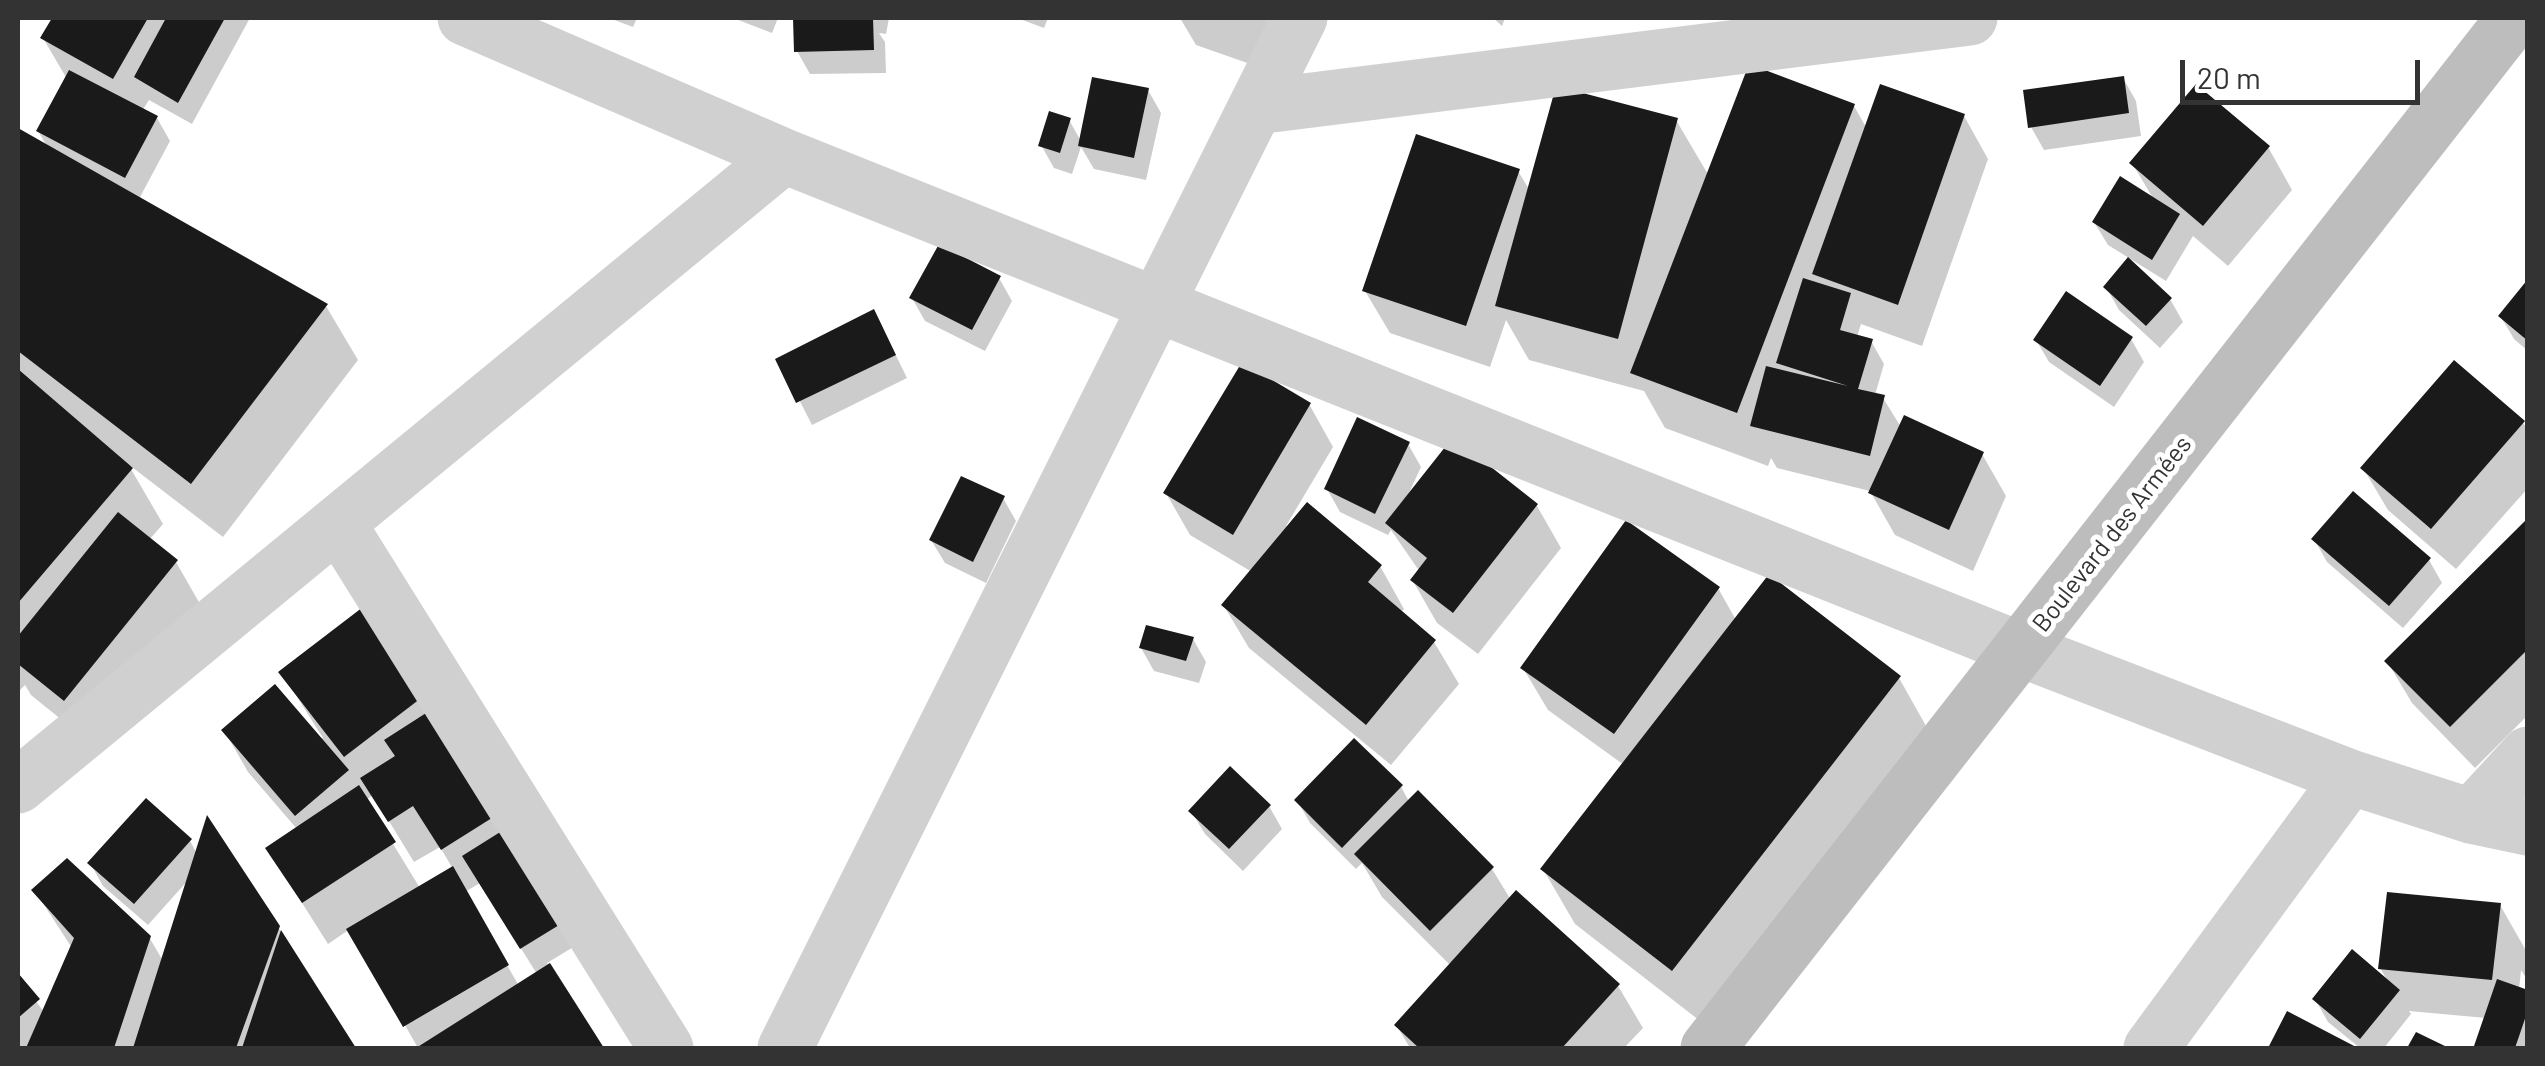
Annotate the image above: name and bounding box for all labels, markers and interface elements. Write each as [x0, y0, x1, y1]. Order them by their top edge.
scale bar [2185, 40, 2425, 102]
text: 20 m [2197, 59, 2261, 95]
street label: Boulevard des Armées [2026, 430, 2198, 638]

